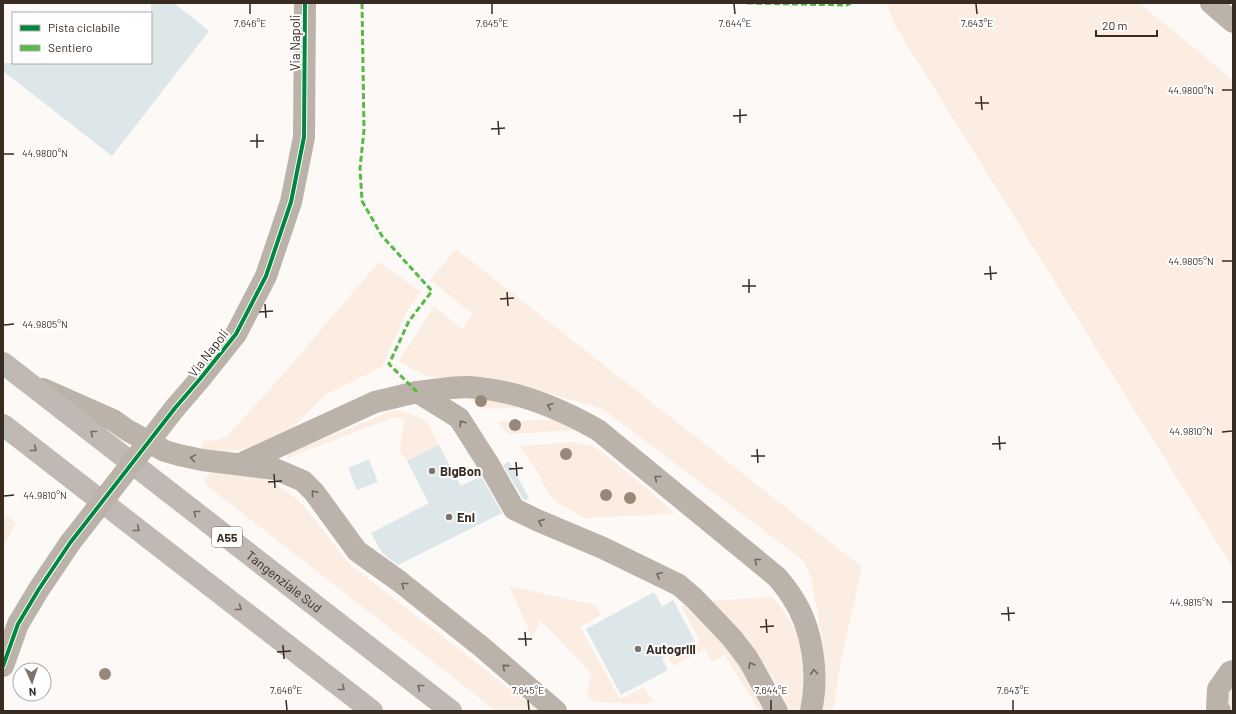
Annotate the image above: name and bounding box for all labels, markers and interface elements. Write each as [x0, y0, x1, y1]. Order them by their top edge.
legend [12, 12, 152, 64]
scale bar [1096, 12, 1157, 38]
street label: Via Napoli [287, 15, 303, 71]
text: 7.646°E [234, 17, 266, 29]
text: 7.645°E [476, 17, 508, 29]
text: 7.644°E [718, 17, 752, 29]
text: 7.643°E [961, 17, 993, 29]
text: 20 m [1102, 18, 1128, 32]
text: Pista ciclabile [48, 20, 120, 34]
text: Sentiero [48, 40, 93, 54]
text: 44.9800°N [1168, 84, 1214, 96]
text: 44.9800°N [22, 147, 68, 159]
text: 44.9805°N [1168, 255, 1214, 267]
text: 44.9805°N [22, 318, 68, 330]
street label: Via Napoli [184, 326, 232, 380]
one-way arrow [546, 403, 553, 411]
one-way arrow [460, 421, 467, 428]
text: 44.9810°N [1169, 425, 1213, 437]
one-way arrow [90, 430, 97, 438]
one-way arrow [29, 444, 36, 451]
one-way arrow [190, 454, 196, 463]
place label: BigBon [440, 463, 481, 479]
marker: BigBon [427, 466, 437, 476]
one-way arrow [654, 476, 661, 483]
text: 44.9810°N [23, 489, 67, 501]
one-way arrow [312, 491, 319, 498]
place label: Eni [457, 509, 475, 525]
one-way arrow [193, 511, 200, 518]
marker: Eni [444, 512, 454, 522]
one-way arrow [537, 519, 545, 527]
one-way arrow [132, 524, 139, 531]
road number: A55 [212, 527, 242, 547]
street label: Tangenziale Sud [243, 547, 325, 616]
one-way arrow [755, 558, 762, 565]
one-way arrow [656, 572, 663, 580]
one-way arrow [402, 583, 409, 590]
text: 44.9815°N [1169, 596, 1213, 608]
one-way arrow [235, 604, 242, 611]
place label: Autogrill [646, 641, 696, 657]
marker: Autogrill [633, 644, 643, 654]
north arrow [12, 662, 52, 702]
one-way arrow [748, 662, 755, 669]
one-way arrow [502, 664, 510, 672]
one-way arrow [810, 669, 819, 675]
one-way arrow [338, 683, 345, 690]
text: 7.646°E [270, 684, 302, 696]
one-way arrow [417, 684, 424, 692]
text: 7.645°E [512, 684, 544, 696]
text: 7.644°E [754, 684, 788, 696]
text: 7.643°E [997, 684, 1029, 696]
text: N [29, 686, 37, 699]

